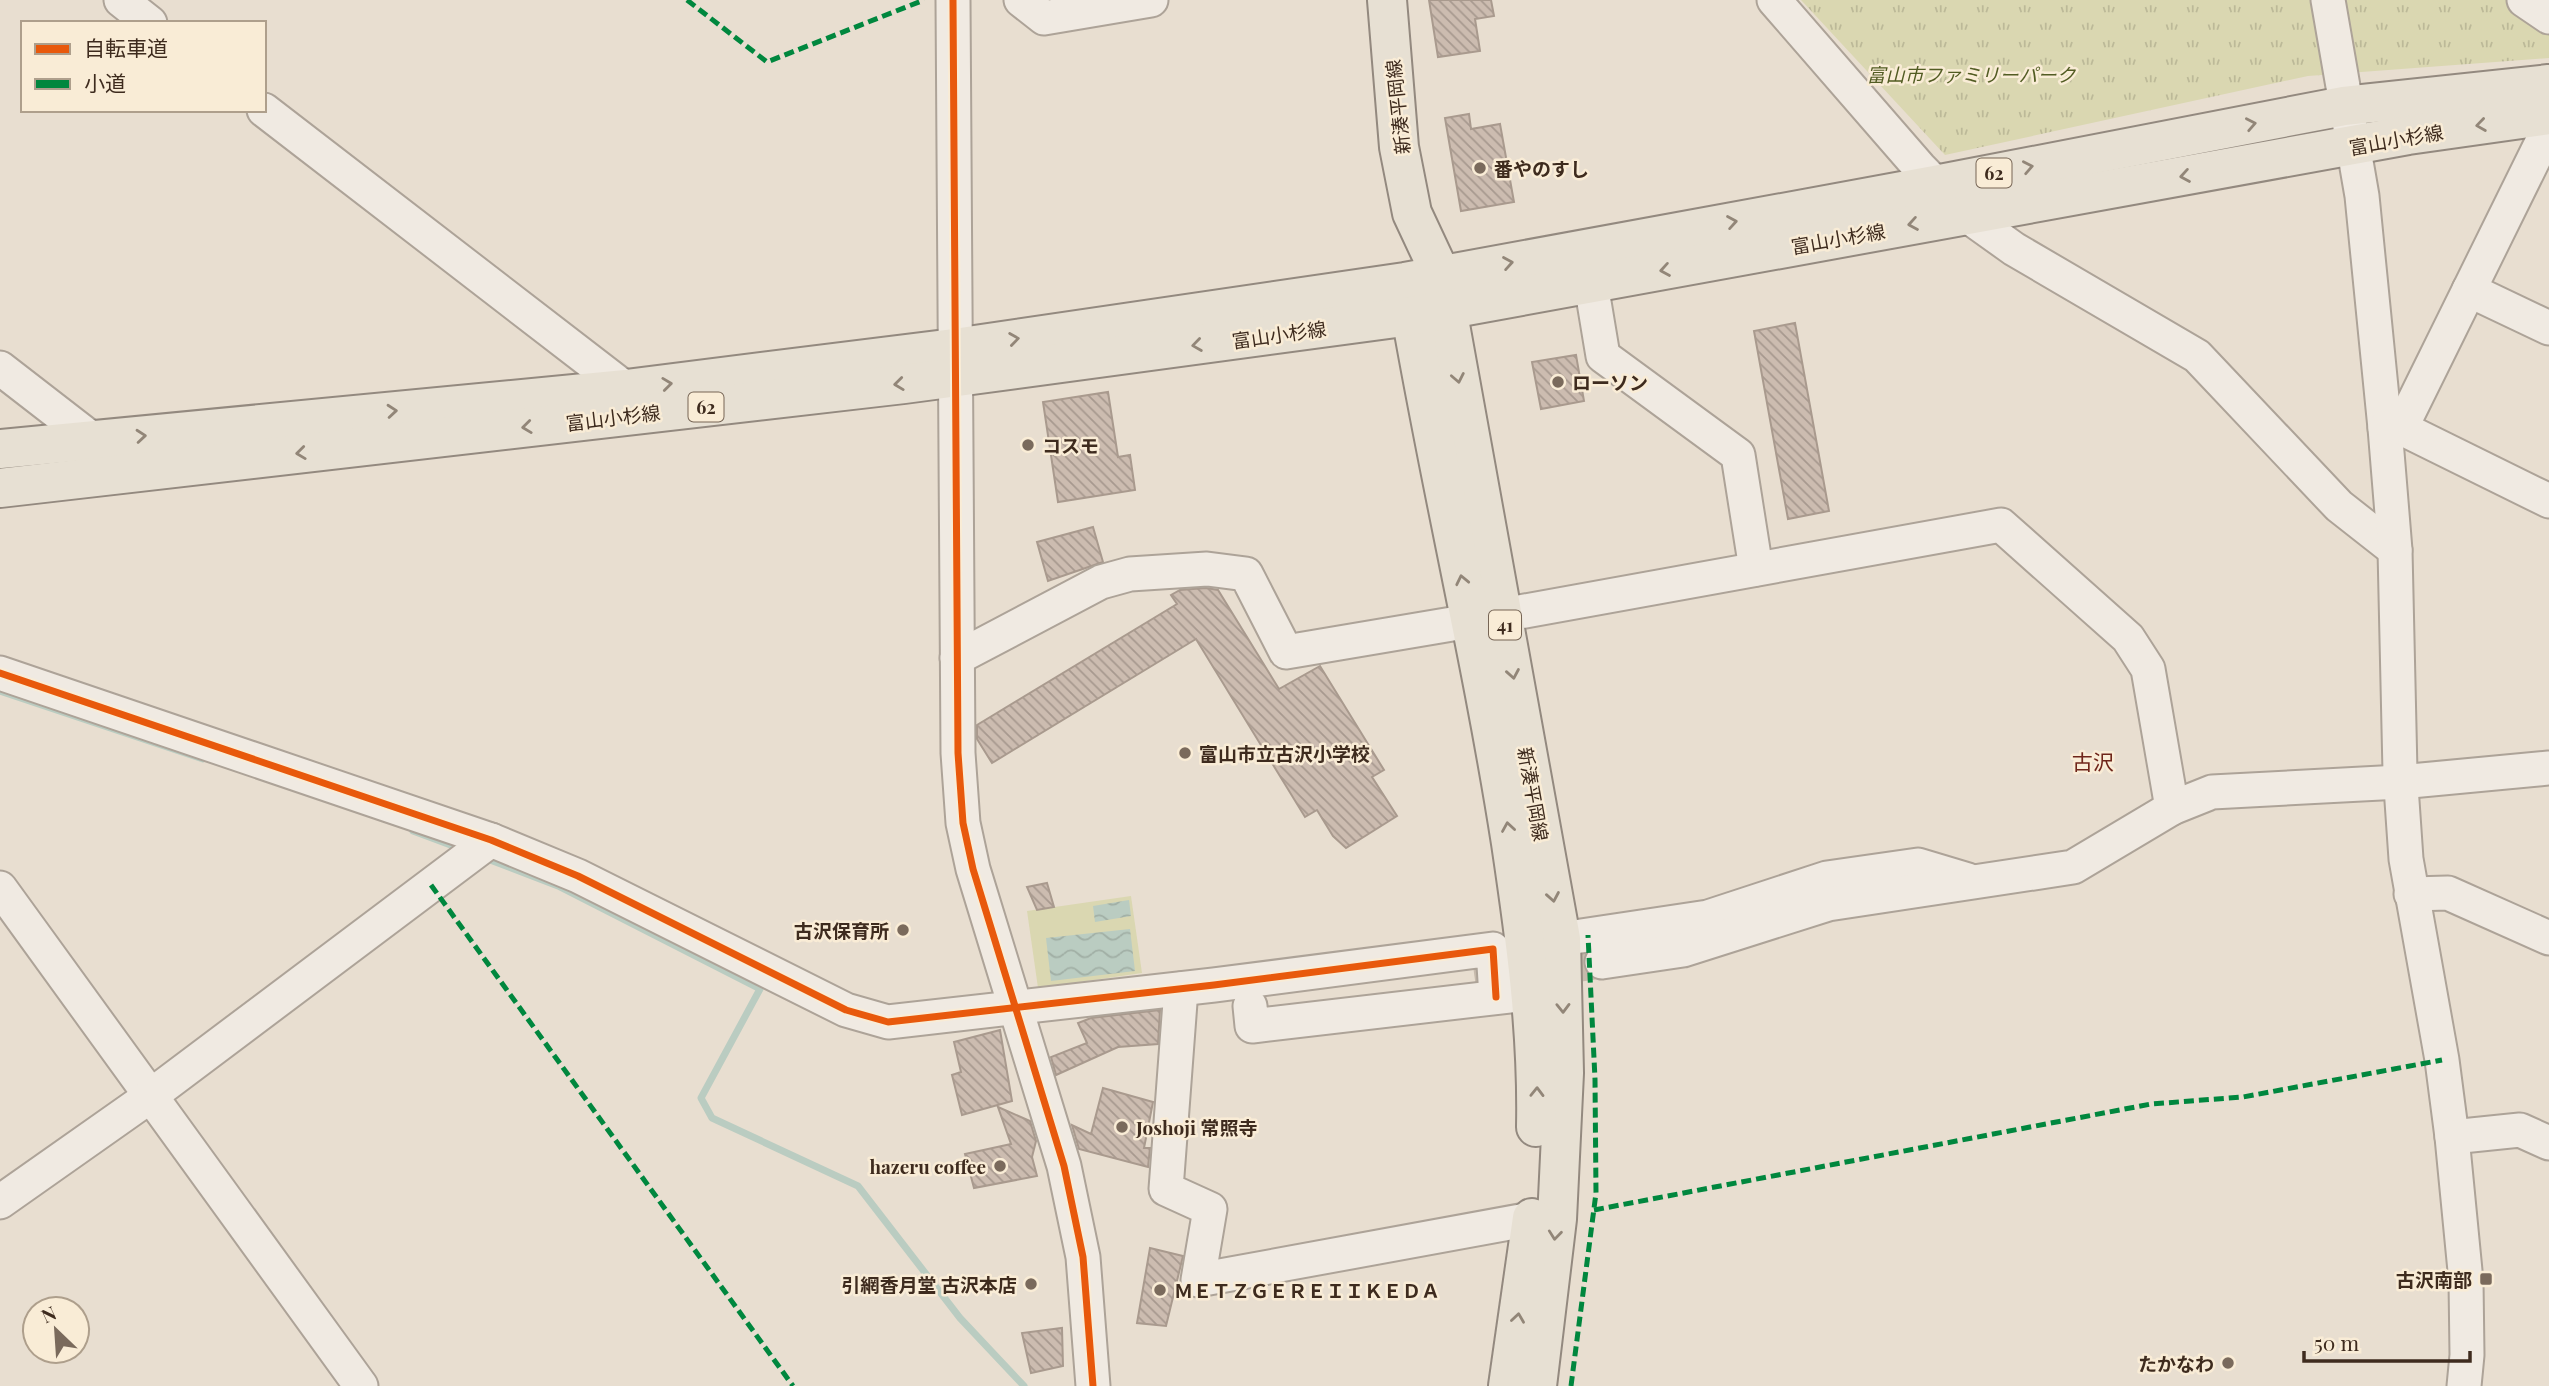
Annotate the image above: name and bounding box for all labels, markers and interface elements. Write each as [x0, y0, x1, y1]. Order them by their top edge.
legend [21, 21, 266, 112]
text: 自転車道 [84, 33, 168, 61]
street label: 新湊平岡線 [1379, 58, 1415, 156]
park label: 富山市ファミリーパーク [1867, 61, 2076, 87]
text: 小道 [84, 68, 126, 96]
one-way arrow [2245, 117, 2257, 132]
one-way arrow [2476, 117, 2487, 132]
street label: 富山小杉線 [2347, 118, 2445, 160]
place label: 番やのすし [1494, 155, 1589, 181]
road number: 62 [1976, 158, 2011, 188]
marker: 番やのすし [1472, 160, 1488, 176]
one-way arrow [2022, 160, 2034, 175]
one-way arrow [2179, 168, 2191, 183]
one-way arrow [1726, 216, 1738, 231]
one-way arrow [1907, 216, 1919, 231]
street label: 富山小杉線 [1789, 217, 1887, 259]
one-way arrow [1502, 256, 1514, 271]
one-way arrow [1659, 262, 1671, 277]
street label: 富山小杉線 [1230, 315, 1328, 353]
one-way arrow [1008, 332, 1020, 347]
one-way arrow [1192, 337, 1203, 352]
place label: ローソン [1572, 369, 1648, 395]
one-way arrow [1450, 372, 1465, 384]
marker: ローソン [1550, 374, 1566, 390]
one-way arrow [661, 376, 673, 391]
one-way arrow [893, 377, 905, 392]
road number: 62 [688, 393, 724, 422]
street label: 富山小杉線 [564, 398, 662, 436]
one-way arrow [386, 404, 398, 419]
one-way arrow [521, 420, 533, 435]
one-way arrow [135, 428, 147, 443]
place label: コスモ [1042, 432, 1099, 458]
marker: コスモ [1020, 437, 1036, 453]
one-way arrow [295, 446, 307, 461]
one-way arrow [1455, 574, 1470, 586]
road number: 41 [1489, 610, 1521, 640]
one-way arrow [1505, 668, 1520, 679]
place label: 富山市立古沢小学校 [1199, 740, 1370, 766]
marker: 富山市立古沢小学校 [1177, 745, 1193, 761]
street label: 新湊平岡線 [1513, 745, 1555, 843]
district label: 古沢 [2072, 747, 2114, 775]
one-way arrow [1501, 821, 1516, 833]
one-way arrow [1545, 891, 1560, 903]
place label: 古沢保育所 [794, 917, 889, 943]
marker: 古沢保育所 [895, 922, 911, 938]
one-way arrow [1555, 1002, 1570, 1013]
one-way arrow [1529, 1086, 1545, 1097]
place label: Joshoji 常照寺 [1135, 1114, 1257, 1140]
marker: Joshoji 常照寺 [1114, 1119, 1130, 1135]
place label: hazeru coffee [869, 1153, 986, 1179]
marker: hazeru coffee [992, 1158, 1008, 1174]
one-way arrow [1548, 1229, 1563, 1241]
place label: 古沢南部 [2396, 1266, 2472, 1292]
place label: 引網香月堂 古沢本店 [842, 1271, 1017, 1297]
marker: 古沢南部 [2478, 1271, 2494, 1287]
marker: 引網香月堂 古沢本店 [1023, 1276, 1039, 1292]
place label: ＭＥＴＺＧＥＲＥＩＩＫＥＤＡ [1174, 1277, 1440, 1303]
marker: ＭＥＴＺＧＥＲＥＩＩＫＥＤＡ [1152, 1282, 1168, 1298]
north arrow [21, 1295, 91, 1365]
text: N [37, 1299, 60, 1328]
one-way arrow [1510, 1313, 1525, 1324]
scale bar [2304, 1320, 2470, 1364]
text: 50 m [2314, 1328, 2360, 1356]
place label: たかなわ [2138, 1350, 2214, 1376]
marker: たかなわ [2220, 1355, 2236, 1371]

